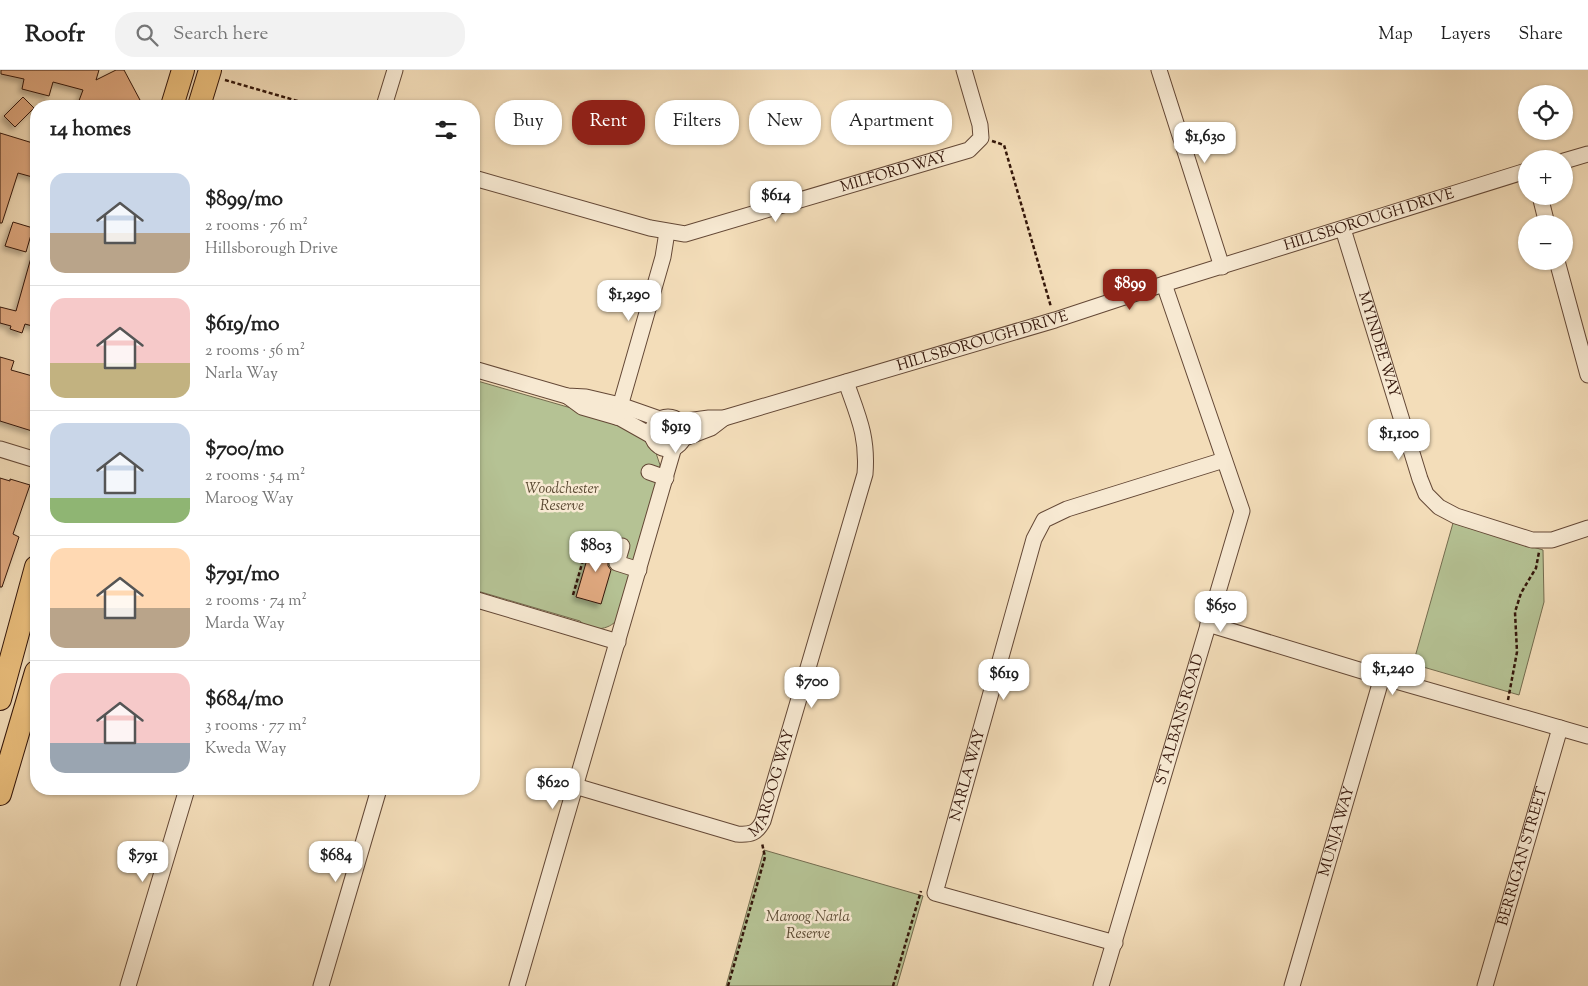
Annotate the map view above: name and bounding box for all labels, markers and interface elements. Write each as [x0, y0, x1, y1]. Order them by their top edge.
search box [115, 12, 465, 57]
text: Roofr [25, 18, 85, 52]
icon: search [133, 21, 161, 49]
text: Search here [173, 21, 268, 48]
text: Map [1378, 22, 1413, 48]
text: Layers [1441, 22, 1491, 48]
text: Share [1519, 22, 1563, 48]
map controls [1518, 85, 1573, 270]
button: locate [1518, 85, 1573, 140]
chip: Buy [495, 100, 562, 145]
chip: Rent [572, 100, 645, 145]
chip: Filters [655, 100, 739, 145]
chip: New [749, 100, 821, 145]
chip: Apartment [831, 100, 952, 145]
text: 14 homes [50, 115, 131, 145]
icon: filters [432, 116, 460, 144]
pin: $1,630 [1164, 122, 1246, 164]
text: $1,630 [1185, 126, 1225, 149]
street label: MILFORD WAY [838, 147, 950, 198]
button: + [1518, 150, 1573, 205]
pin: $614 [746, 180, 806, 223]
street label: HILLSBOROUGH DRIVE [1281, 184, 1457, 256]
text: $899/mo [205, 185, 283, 215]
text: $614 [761, 185, 791, 208]
icon: home [90, 193, 150, 253]
text: 2 rooms · 76 m² [205, 215, 308, 238]
button: − [1518, 215, 1573, 270]
text: Hillsborough Drive [205, 238, 338, 261]
pin: $899 [1100, 268, 1160, 311]
text: $899 [1114, 273, 1146, 296]
pin: $1,290 [588, 280, 670, 322]
text: $1,290 [608, 284, 650, 307]
street label: MYINDEE WAY [1352, 289, 1405, 401]
street label: HILLSBOROUGH DRIVE [895, 306, 1071, 377]
text: $619/mo [205, 310, 280, 340]
icon: home [90, 318, 150, 378]
text: 2 rooms · 56 m² [205, 340, 305, 363]
text: Narla Way [205, 363, 278, 386]
pin: $919 [646, 412, 706, 454]
text: $919 [661, 416, 691, 439]
pin: $1,100 [1358, 418, 1440, 461]
text: $1,100 [1379, 423, 1419, 446]
text: $700/mo [205, 435, 284, 465]
icon: home [90, 443, 150, 503]
text: 2 rooms · 54 m² [205, 465, 305, 488]
park label: Woodchester Reserve [525, 479, 600, 517]
text: Maroog Way [205, 488, 294, 511]
pin: $803 [566, 530, 626, 573]
text: $803 [580, 535, 612, 558]
text: $791/mo [205, 560, 280, 590]
icon: home [90, 568, 150, 628]
text: 2 rooms · 74 m² [205, 590, 307, 613]
pin: $650 [1191, 590, 1251, 633]
text: $650 [1206, 595, 1236, 618]
text: Marda Way [205, 613, 285, 636]
street label: ST ALBANS ROAD [1151, 651, 1210, 788]
pin: $1,240 [1352, 654, 1434, 696]
pin: $619 [974, 658, 1034, 701]
text: $1,240 [1372, 658, 1414, 681]
text: $619 [989, 663, 1019, 686]
pin: $700 [782, 666, 842, 709]
text: $700 [795, 671, 829, 694]
text: $684/mo [205, 685, 283, 715]
icon: home [90, 693, 150, 753]
text: 3 rooms · 77 m² [205, 715, 307, 738]
street label: MAROOG WAY [745, 727, 800, 842]
street label: NARLA WAY [945, 727, 991, 824]
text: Kweda Way [205, 738, 286, 761]
pin: $620 [523, 768, 583, 810]
text: $620 [537, 772, 569, 795]
street label: MUNJA WAY [1314, 784, 1360, 879]
street label: BERRIGAN STREET [1493, 784, 1553, 928]
pin: $791 [113, 840, 173, 883]
pin: $684 [306, 840, 366, 883]
text: $791 [128, 845, 158, 868]
text: $684 [320, 845, 352, 868]
park label: Maroog Narla Reserve [766, 907, 850, 945]

